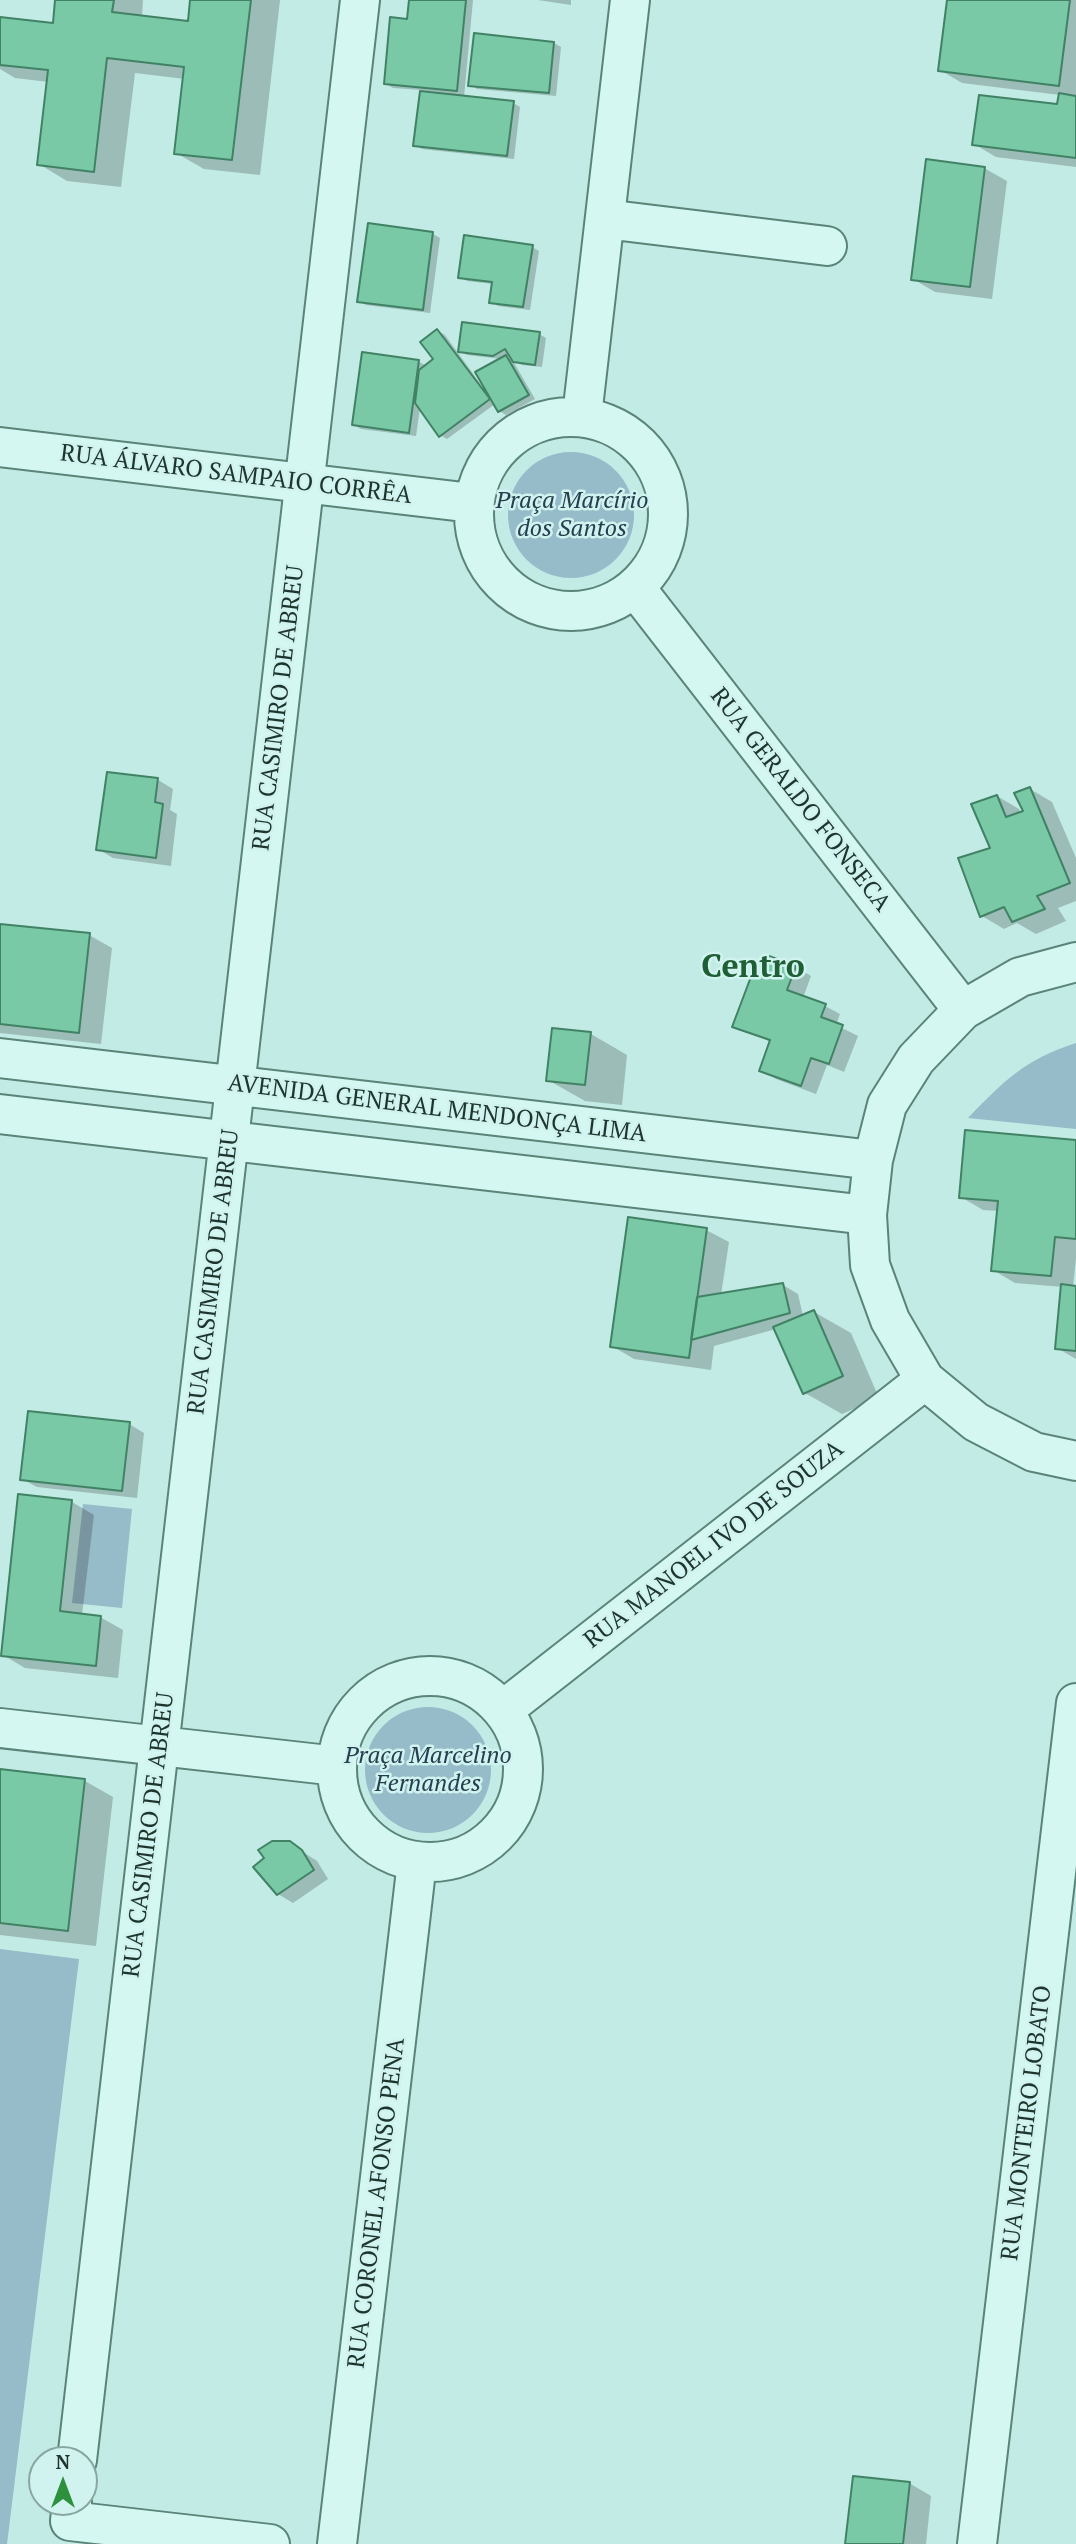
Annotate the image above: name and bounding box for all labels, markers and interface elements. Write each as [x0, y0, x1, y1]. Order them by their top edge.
street label: RUA ÁLVARO SAMPAIO CORRÊA [59, 439, 413, 511]
park label: Praça Marcírio dos Santos [496, 487, 648, 543]
street label: RUA CASIMIRO DE ABREU [247, 564, 311, 852]
street label: RUA GERALDO FONSECA [704, 682, 896, 918]
district label: Centro [701, 949, 805, 987]
street label: AVENIDA GENERAL MENDONÇA LIMA [226, 1069, 648, 1149]
street label: RUA CASIMIRO DE ABREU [182, 1128, 246, 1416]
street label: RUA MANOEL IVO DE SOUZA [579, 1435, 849, 1655]
street label: RUA CASIMIRO DE ABREU [117, 1691, 181, 1979]
park label: Praça Marcelino Fernandes [344, 1742, 512, 1798]
street label: RUA MONTEIRO LOBATO [996, 1984, 1058, 2262]
street label: RUA CORONEL AFONSO PENA [342, 2036, 412, 2370]
north arrow [28, 2446, 98, 2516]
text: N [56, 2449, 70, 2474]

